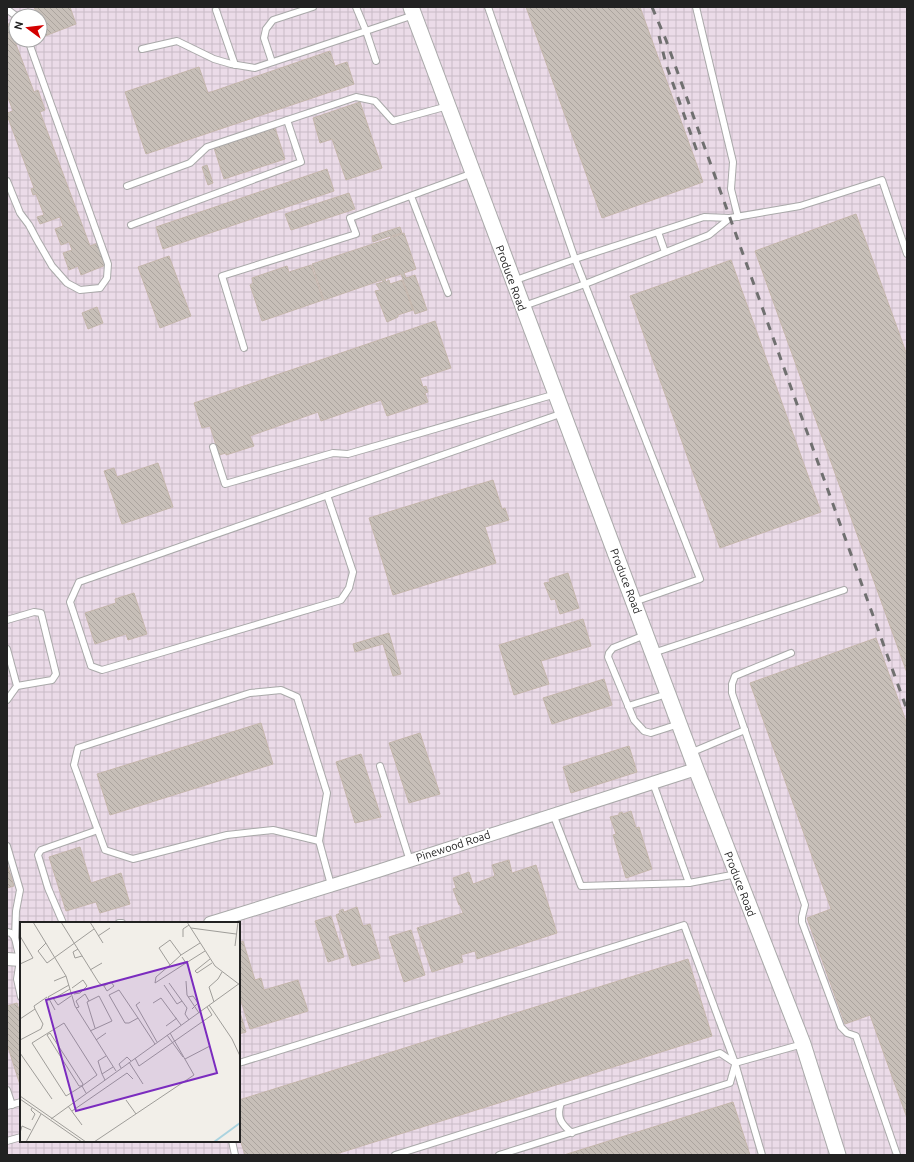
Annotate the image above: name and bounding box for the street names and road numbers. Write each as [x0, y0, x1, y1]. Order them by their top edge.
street label: Produce Road [494, 244, 528, 312]
street label: Produce Road [608, 547, 644, 615]
street label: Pinewood Road [414, 828, 492, 864]
street label: Produce Road [722, 850, 758, 918]

